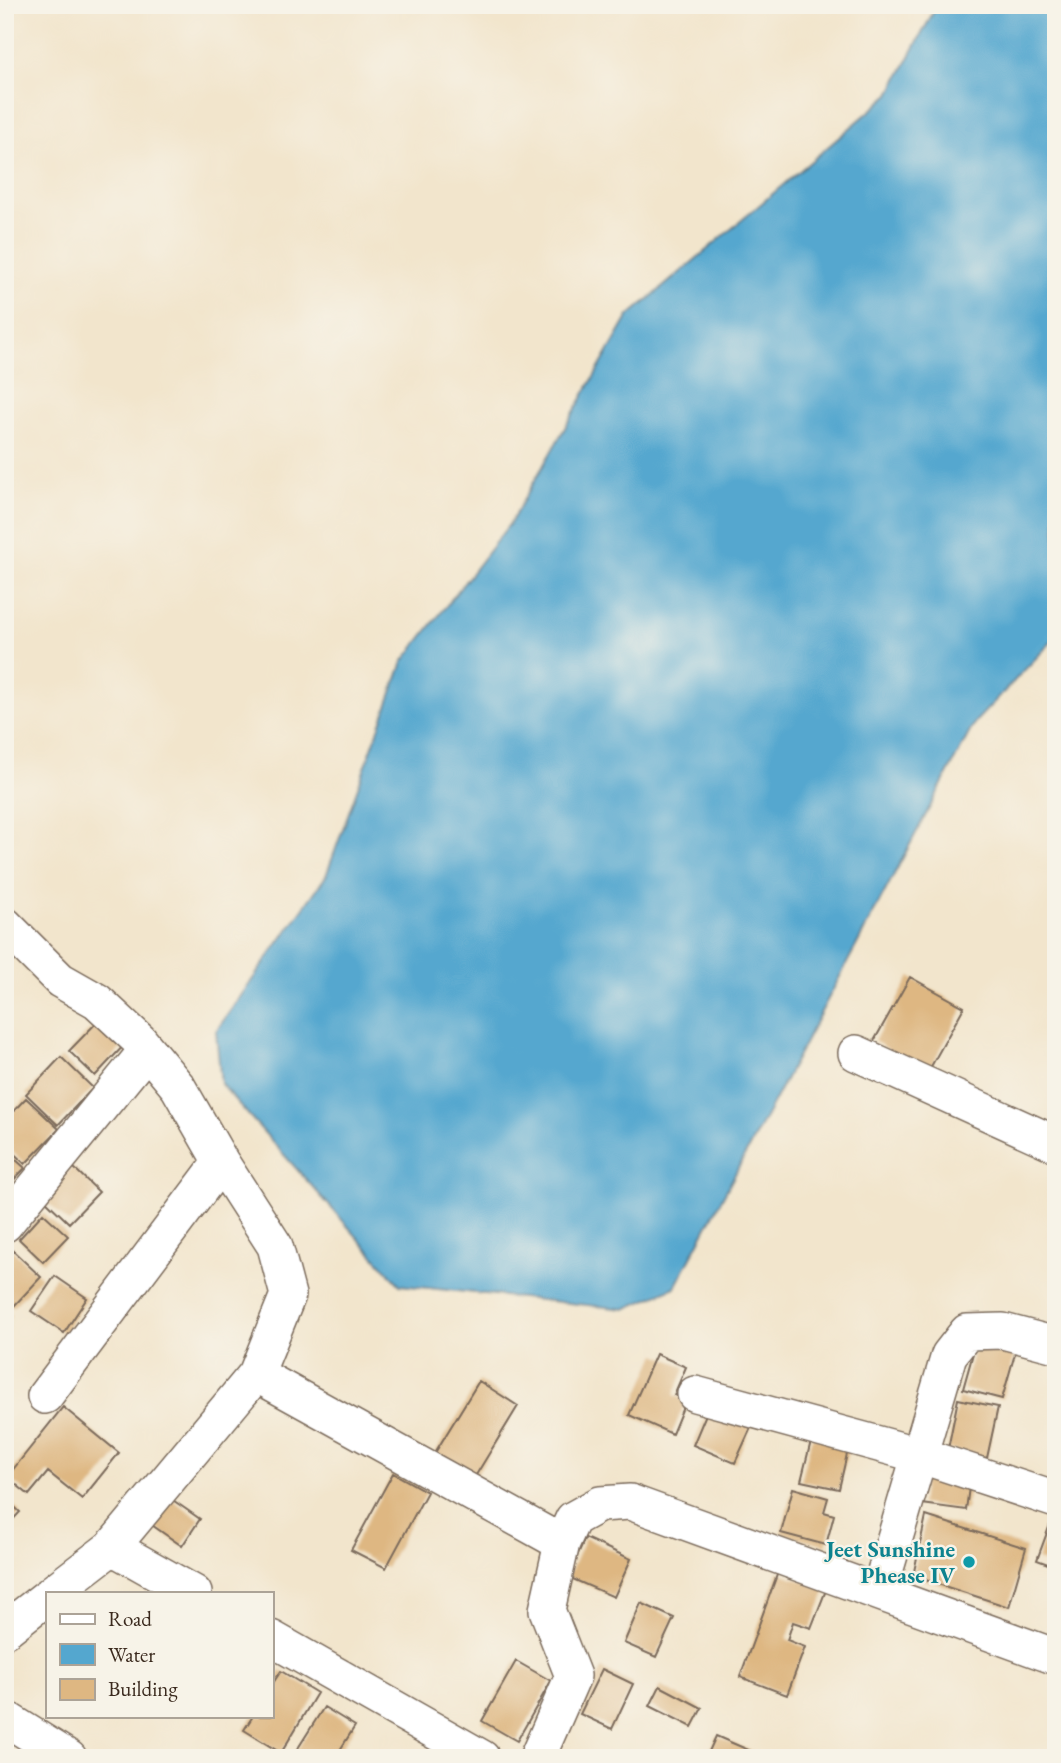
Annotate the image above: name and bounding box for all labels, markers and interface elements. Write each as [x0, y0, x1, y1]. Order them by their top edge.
place label: Jeet Sunshine Phease IV [824, 1534, 956, 1590]
marker: Jeet Sunshine Phease IV [961, 1554, 977, 1570]
legend [46, 1592, 273, 1718]
text: Road [108, 1605, 152, 1632]
text: Water [108, 1641, 155, 1668]
text: Building [108, 1675, 178, 1702]

